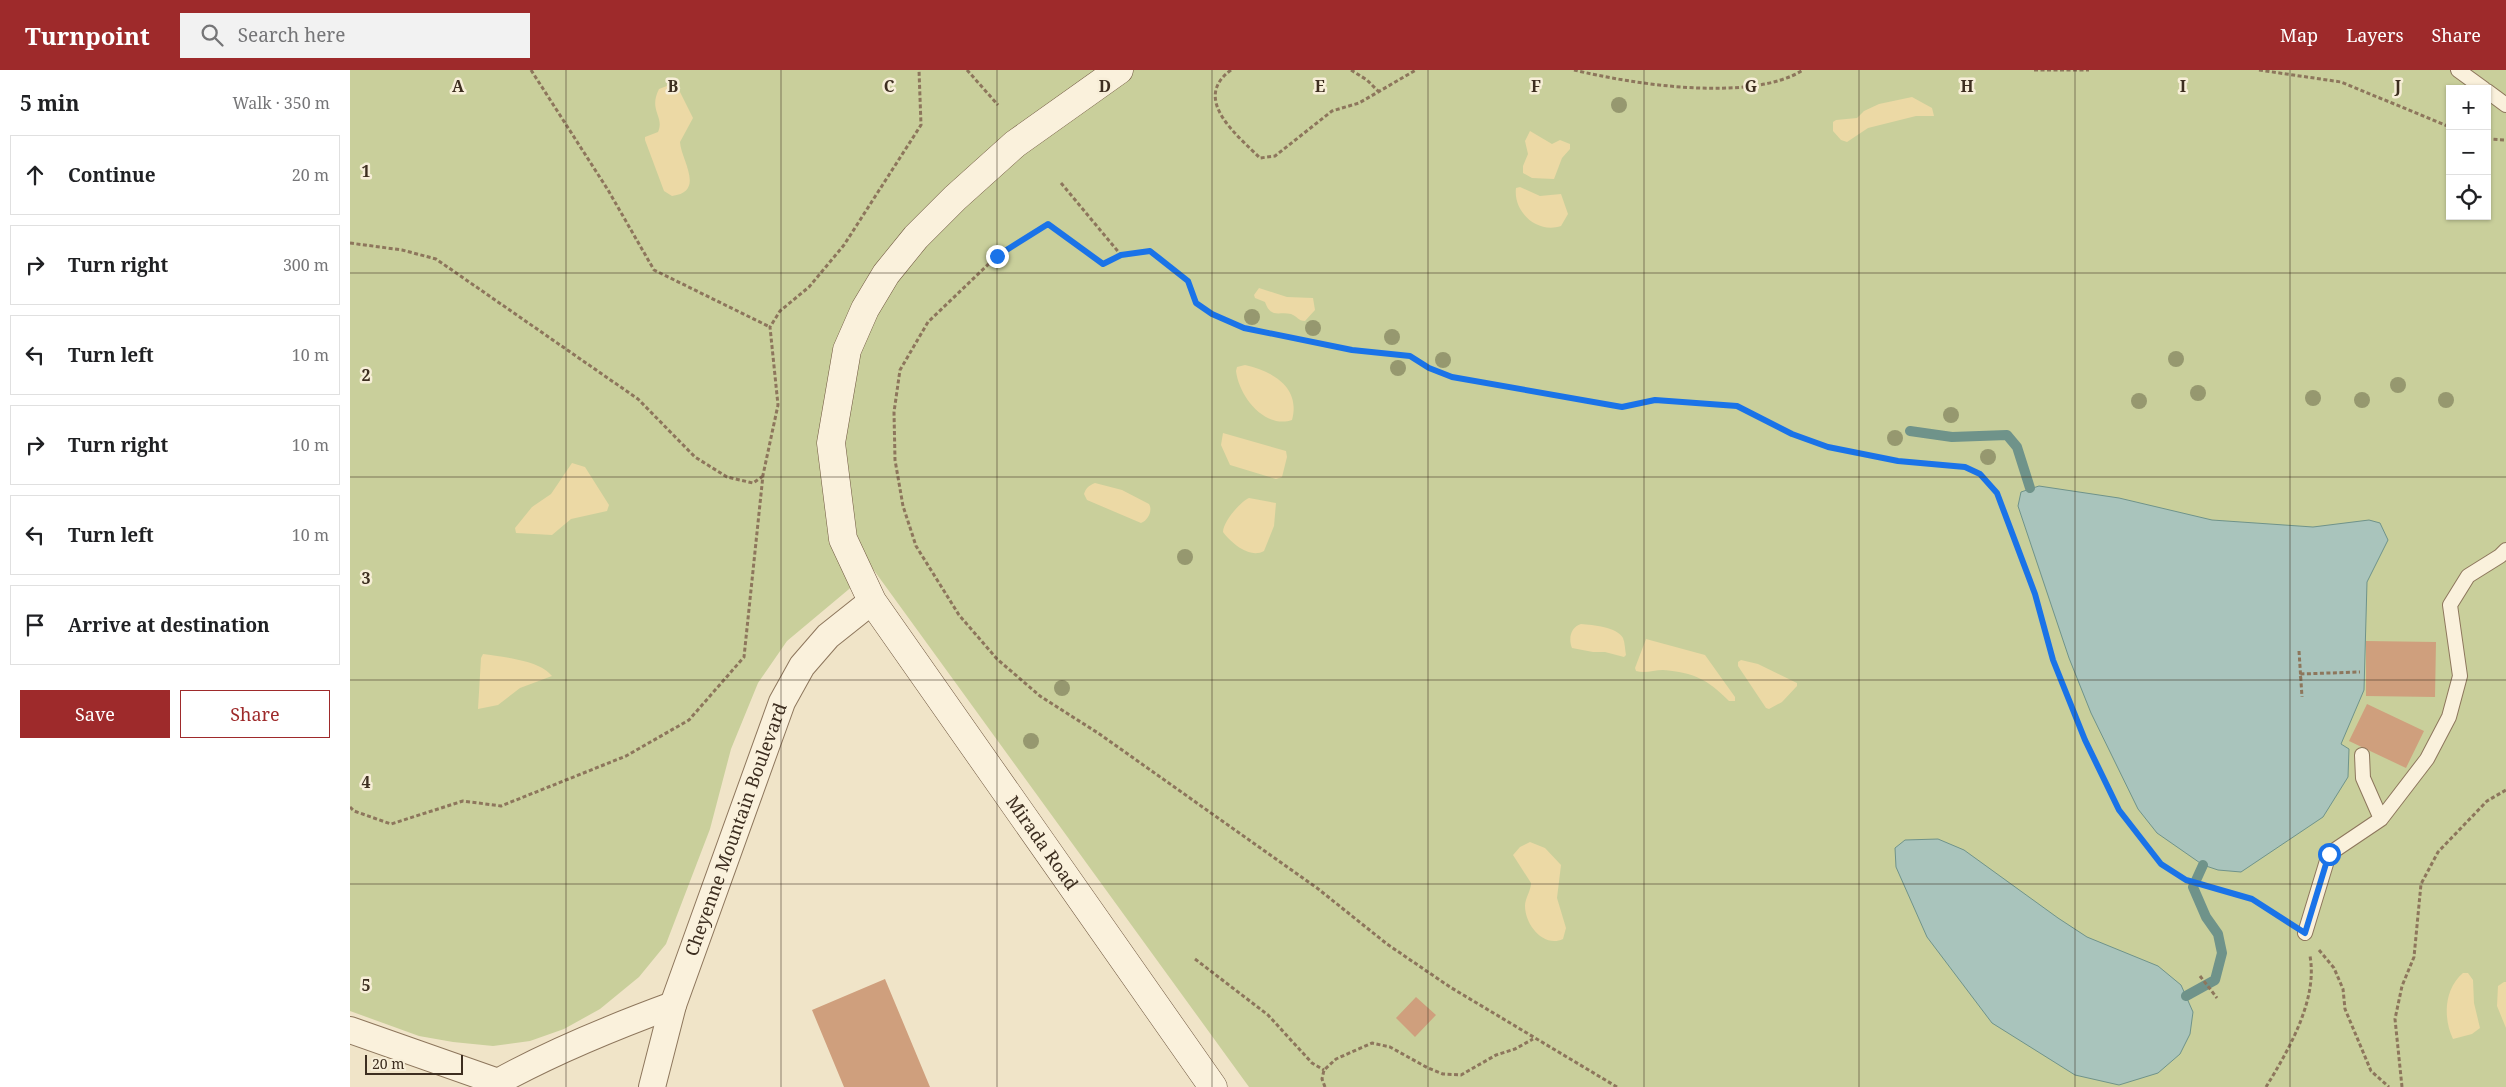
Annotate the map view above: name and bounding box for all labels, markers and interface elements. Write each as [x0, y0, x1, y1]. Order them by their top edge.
search box [180, 13, 530, 58]
text: Turnpoint [25, 19, 150, 52]
icon: search [198, 21, 226, 49]
text: Search here [238, 22, 346, 48]
text: Map [2280, 23, 2318, 47]
text: Layers [2346, 23, 2404, 47]
text: Share [2432, 23, 2481, 47]
text: A [452, 75, 465, 97]
text: B [668, 75, 679, 97]
text: C [884, 75, 895, 97]
text: D [1099, 75, 1111, 97]
text: E [1315, 75, 1325, 97]
text: F [1531, 75, 1541, 97]
text: G [1745, 75, 1757, 97]
text: H [1960, 75, 1974, 97]
text: I [2180, 75, 2186, 97]
text: J [2394, 75, 2402, 97]
map controls [2446, 85, 2491, 220]
button: + [2446, 85, 2491, 130]
text: 5 min [20, 89, 79, 117]
text: Walk · 350 m [233, 92, 330, 114]
button: − [2446, 130, 2491, 175]
text: 1 [361, 160, 371, 182]
icon: ahead [21, 161, 49, 189]
text: Continue [68, 162, 156, 188]
text: 20 m [292, 164, 329, 186]
button: locate [2446, 175, 2491, 220]
route end [986, 245, 1009, 268]
icon: right [21, 251, 49, 279]
text: Turn right [68, 252, 168, 278]
text: 300 m [283, 254, 329, 276]
icon: left [21, 341, 49, 369]
text: Turn left [68, 342, 154, 368]
text: 10 m [292, 344, 329, 366]
text: 2 [361, 364, 371, 386]
icon: right [21, 431, 49, 459]
text: Turn right [68, 432, 168, 458]
text: 10 m [292, 434, 329, 456]
icon: left [21, 521, 49, 549]
text: Turn left [68, 522, 154, 548]
text: 10 m [292, 524, 329, 546]
text: 3 [361, 567, 371, 589]
icon: arrive [21, 611, 49, 639]
text: Arrive at destination [68, 612, 270, 638]
button: Save [20, 690, 170, 738]
button: Share [180, 690, 330, 738]
street label: Cheyenne Mountain Boulevard [679, 699, 792, 959]
text: 4 [361, 771, 371, 793]
street label: Mirada Road [1001, 790, 1084, 894]
route start [2318, 843, 2341, 866]
text: 5 [361, 974, 371, 996]
scale bar [365, 1052, 462, 1075]
text: 20 m [372, 1054, 405, 1073]

